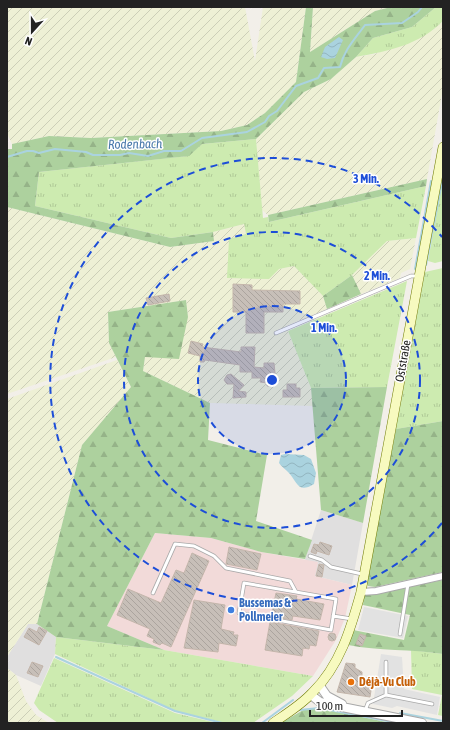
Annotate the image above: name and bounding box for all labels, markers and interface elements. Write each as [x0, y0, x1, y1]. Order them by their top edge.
north arrow [12, 12, 52, 52]
text: N [23, 35, 34, 48]
water label: Rodenbach [108, 136, 163, 152]
text: 3 Min. [353, 172, 379, 186]
text: 2 Min. [364, 269, 390, 283]
text: 1 Min. [311, 321, 337, 335]
street label: Oststraße [392, 339, 414, 383]
centre of rings [265, 373, 279, 387]
place label: Bussemas & Pollmeier [239, 596, 292, 624]
marker: Bussemas & Pollmeier [226, 605, 236, 615]
place label: Déjà-Vu Club [359, 675, 416, 689]
marker: Déjà-Vu Club [346, 677, 356, 687]
scale bar [310, 692, 402, 718]
text: 100 m [316, 699, 343, 713]

